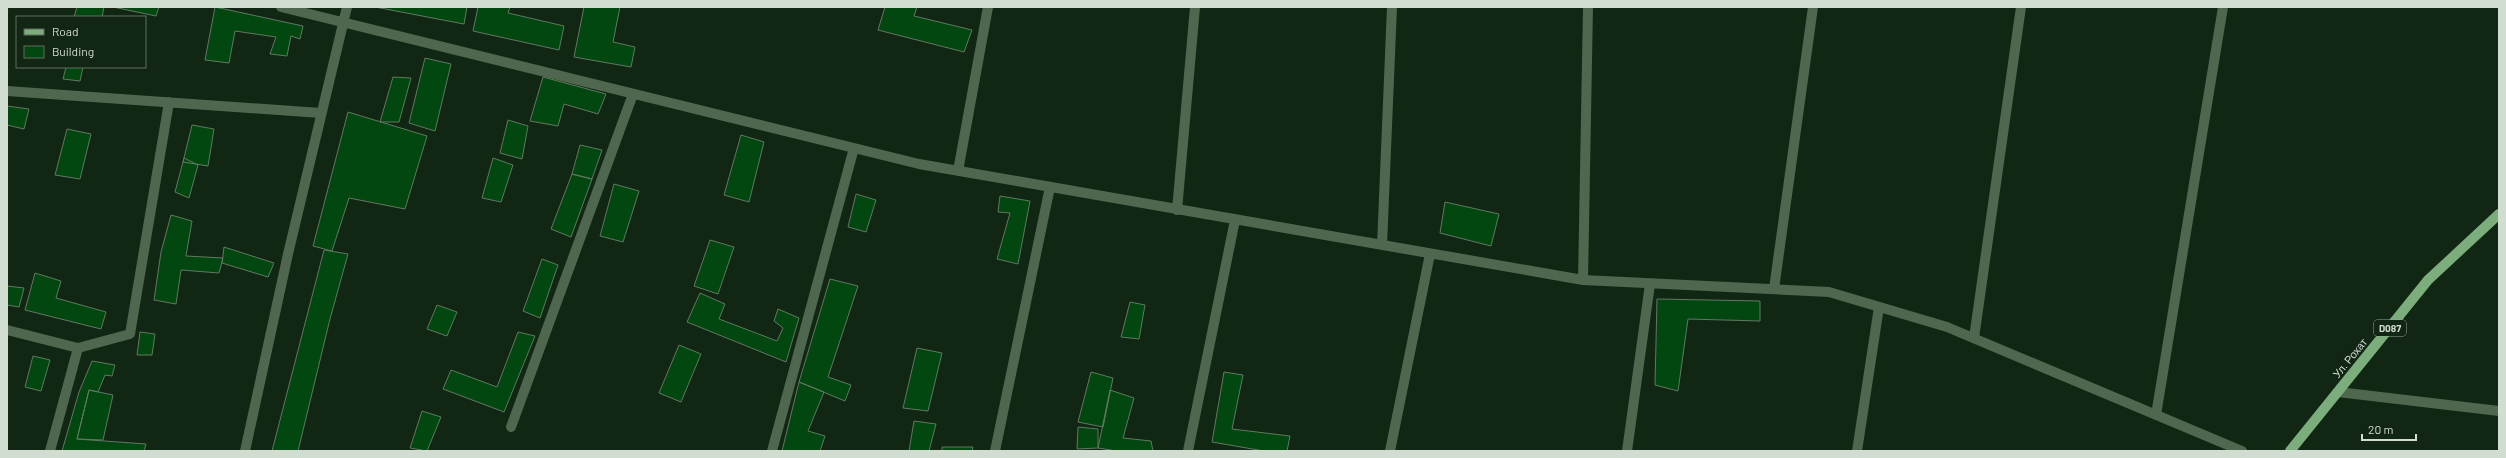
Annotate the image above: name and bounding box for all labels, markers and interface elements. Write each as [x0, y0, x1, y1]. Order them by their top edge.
legend [16, 16, 146, 68]
text: Road [52, 24, 79, 38]
text: Building [52, 44, 94, 58]
road number: D087 [2374, 320, 2406, 336]
street label: Ул. Рохат [2330, 335, 2369, 380]
scale bar [2362, 416, 2416, 442]
text: 20 m [2368, 422, 2394, 436]

